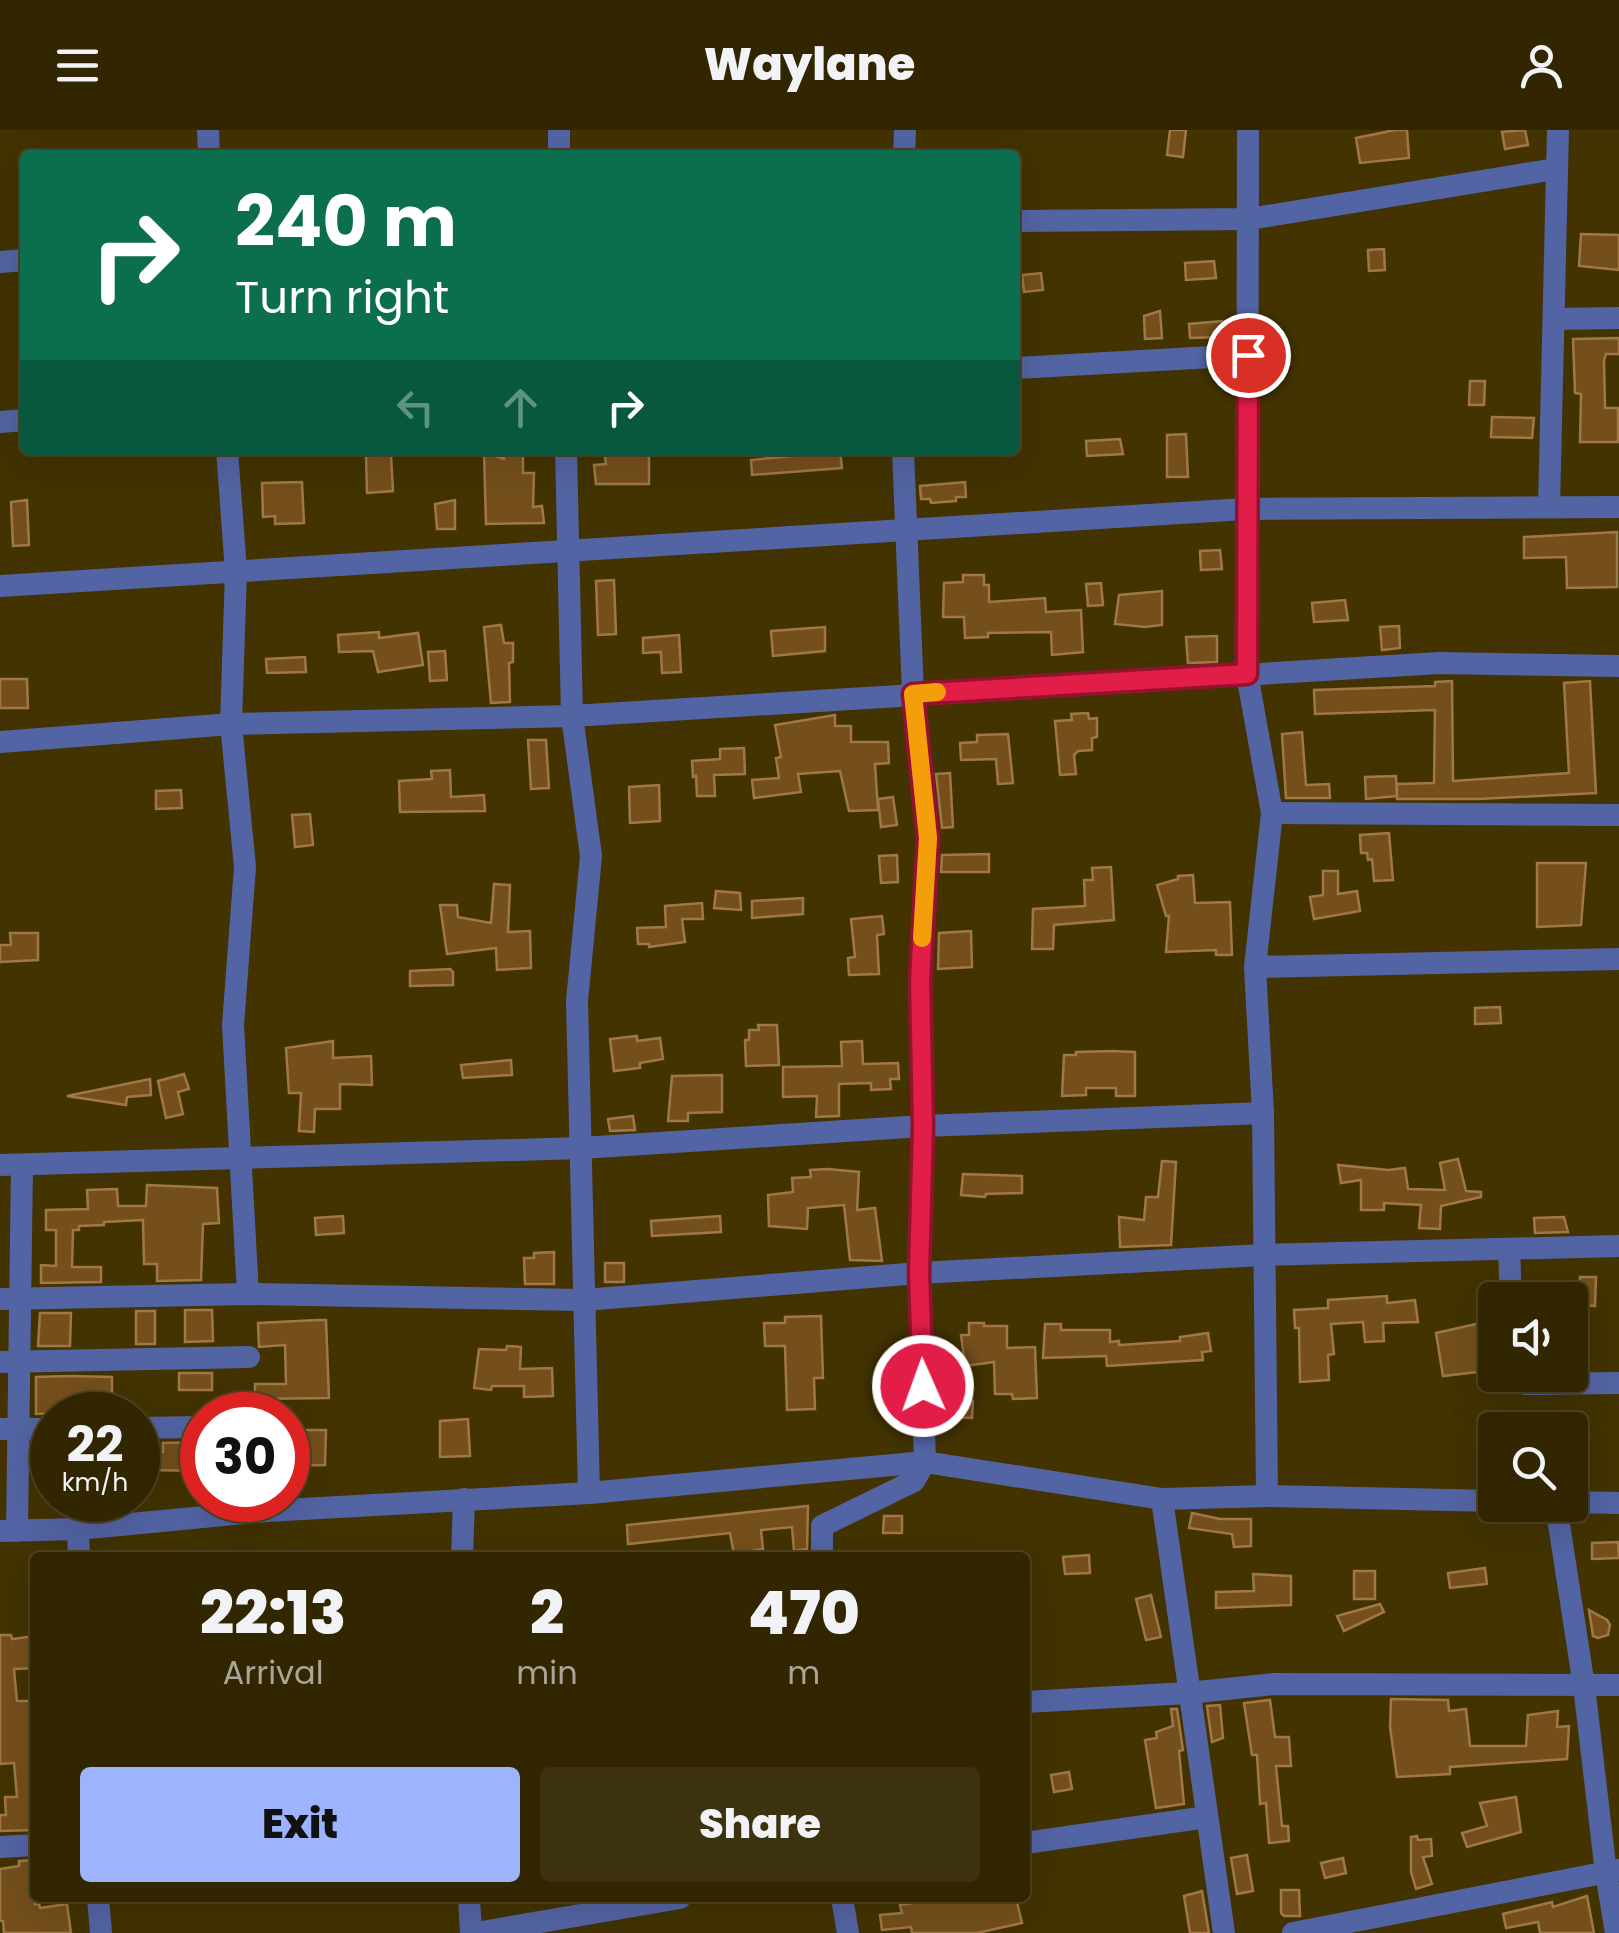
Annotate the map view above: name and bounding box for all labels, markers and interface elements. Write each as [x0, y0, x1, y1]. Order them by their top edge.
text: Waylane [704, 33, 915, 96]
icon: menu [50, 38, 105, 93]
icon: person [1514, 38, 1569, 93]
text: 240 m [235, 172, 457, 271]
icon: right [70, 190, 200, 320]
text: Turn right [235, 266, 449, 329]
pin [1206, 313, 1291, 398]
icon: arrive [1221, 328, 1276, 383]
icon: left [388, 380, 443, 435]
icon: ahead [493, 380, 548, 435]
icon: right [598, 380, 653, 435]
map controls [1478, 1282, 1588, 1522]
button: sound [1478, 1282, 1588, 1392]
position arrow [871, 1334, 975, 1438]
speed limit sign: 30 [180, 1392, 310, 1522]
text: 22 [66, 1409, 124, 1480]
button: search [1478, 1412, 1588, 1522]
text: km/h [62, 1465, 128, 1500]
text: 22:13 [200, 1571, 346, 1655]
text: 2 [530, 1571, 564, 1655]
text: 470 [748, 1571, 860, 1655]
text: Arrival [223, 1650, 324, 1695]
text: min [516, 1650, 578, 1695]
text: m [787, 1650, 820, 1695]
button: Exit [80, 1767, 520, 1882]
button: Share [540, 1767, 980, 1882]

